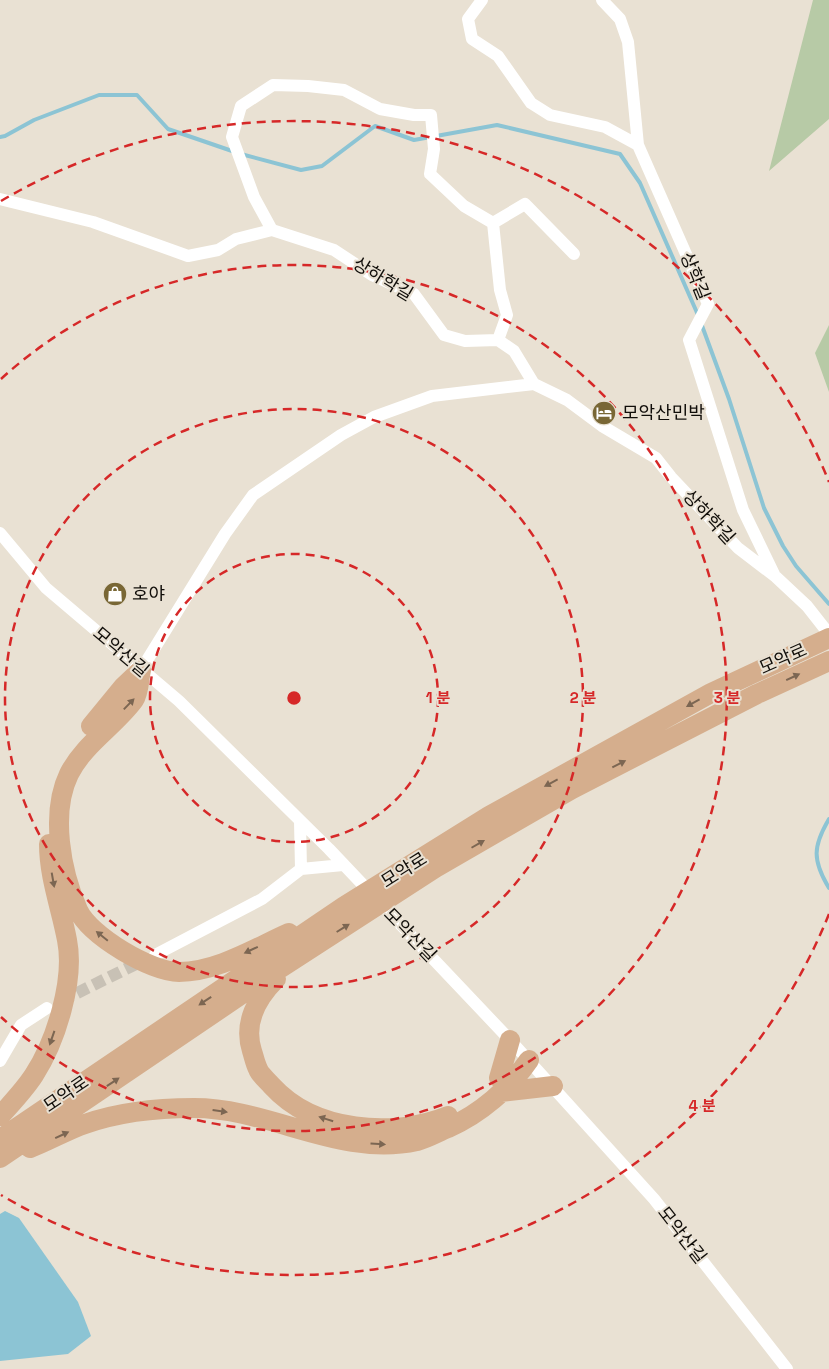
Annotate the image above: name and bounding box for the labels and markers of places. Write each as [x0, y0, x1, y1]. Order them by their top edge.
hotel icon: 모악산민박 [591, 400, 617, 426]
place label: 모악산민박 [622, 401, 705, 424]
shop icon: 호야 [102, 581, 128, 607]
place label: 호야 [132, 582, 165, 605]
centre of rings [285, 689, 303, 707]

